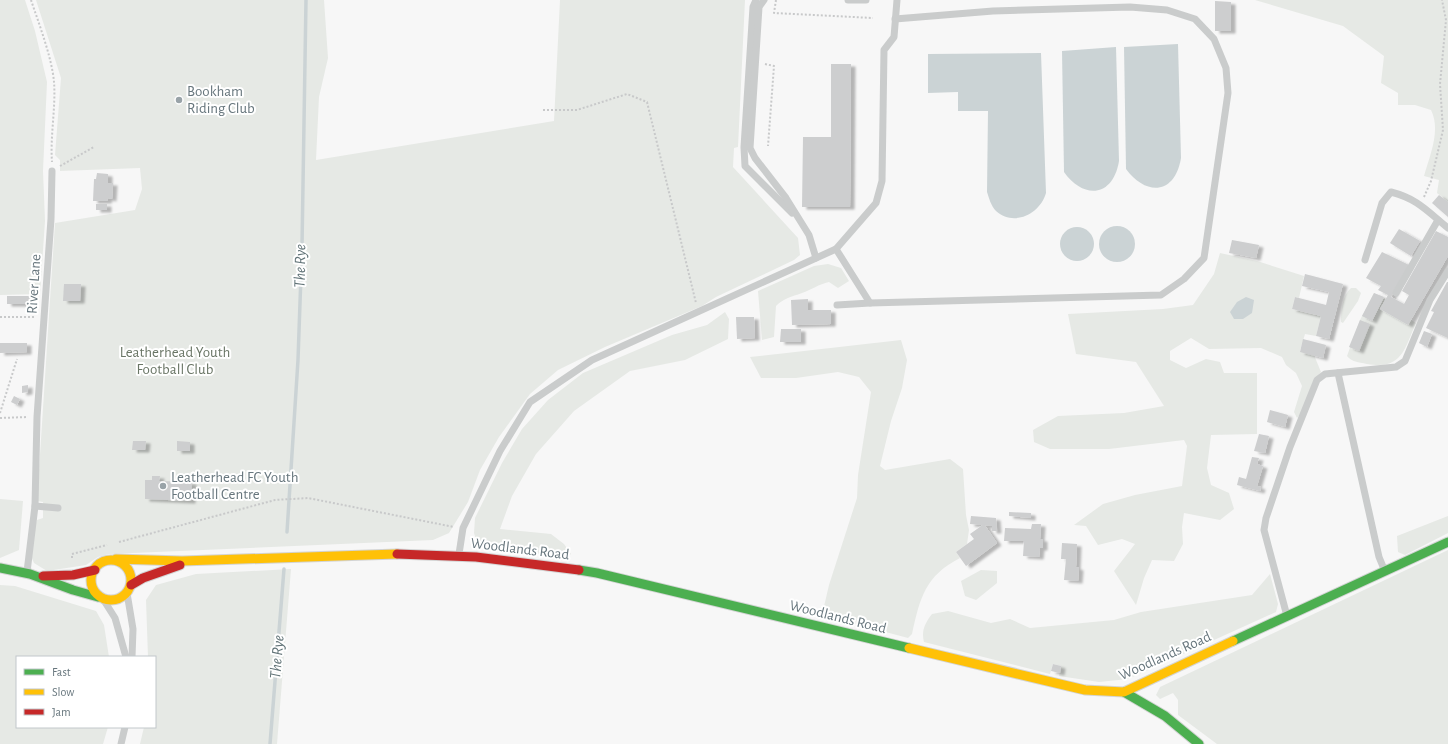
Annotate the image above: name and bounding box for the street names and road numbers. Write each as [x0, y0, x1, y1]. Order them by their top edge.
street label: River Lane [24, 253, 44, 314]
street label: Woodlands Road [470, 536, 570, 563]
street label: Woodlands Road [788, 598, 888, 636]
street label: Woodlands Road [1117, 629, 1214, 683]

